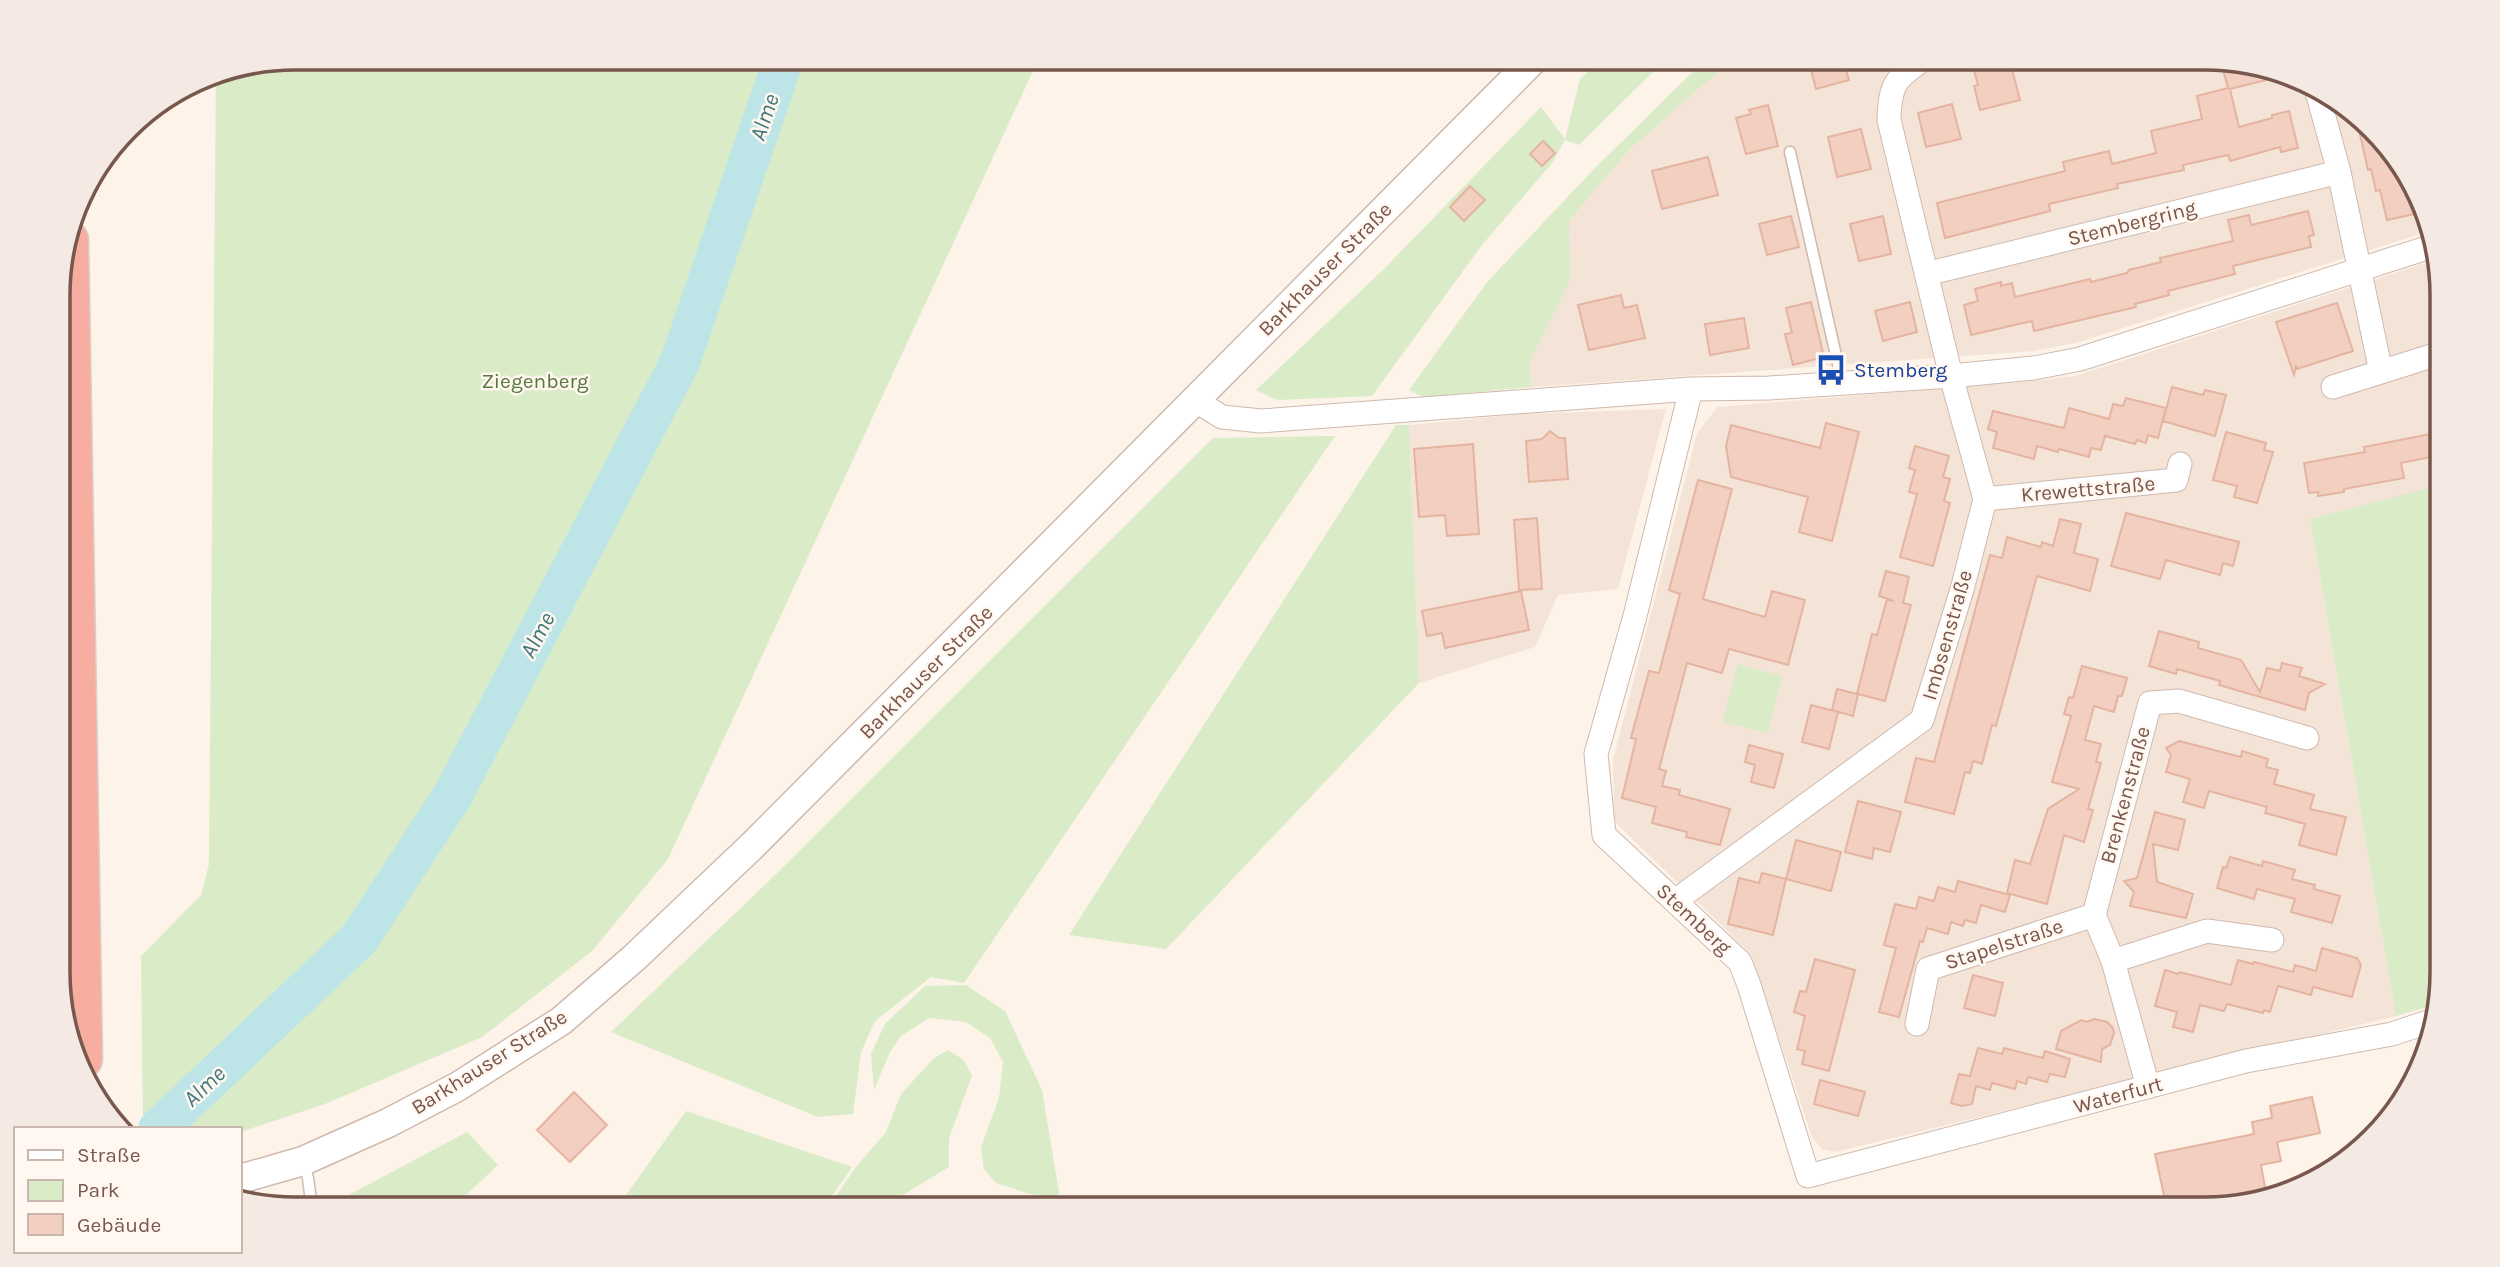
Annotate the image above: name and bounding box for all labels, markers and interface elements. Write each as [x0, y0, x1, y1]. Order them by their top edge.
water label: Alme [744, 90, 785, 144]
street label: Stembergring [2065, 195, 2199, 251]
street label: Barkhauser Straße [1253, 197, 1397, 341]
bus stop icon: Stemberg [1814, 353, 1848, 387]
place label: Stemberg [1854, 358, 1948, 382]
park label: Ziegenberg [481, 369, 589, 393]
street label: Krewettstraße [2020, 471, 2156, 507]
street label: Imbsenstraße [1917, 567, 1977, 703]
street label: Barkhauser Straße [854, 600, 998, 744]
water label: Alme [514, 608, 561, 663]
street label: Brenkenstraße [2095, 724, 2155, 866]
street label: Stemberg [1652, 878, 1736, 960]
street label: Stapelstraße [1942, 914, 2066, 974]
street label: Barkhauser Straße [407, 1004, 571, 1120]
water label: Alme [178, 1060, 231, 1113]
street label: Waterfurt [2071, 1072, 2165, 1118]
legend [14, 1127, 242, 1253]
text: Straße [77, 1143, 140, 1167]
text: Park [77, 1178, 120, 1202]
text: Gebäude [77, 1213, 161, 1237]

